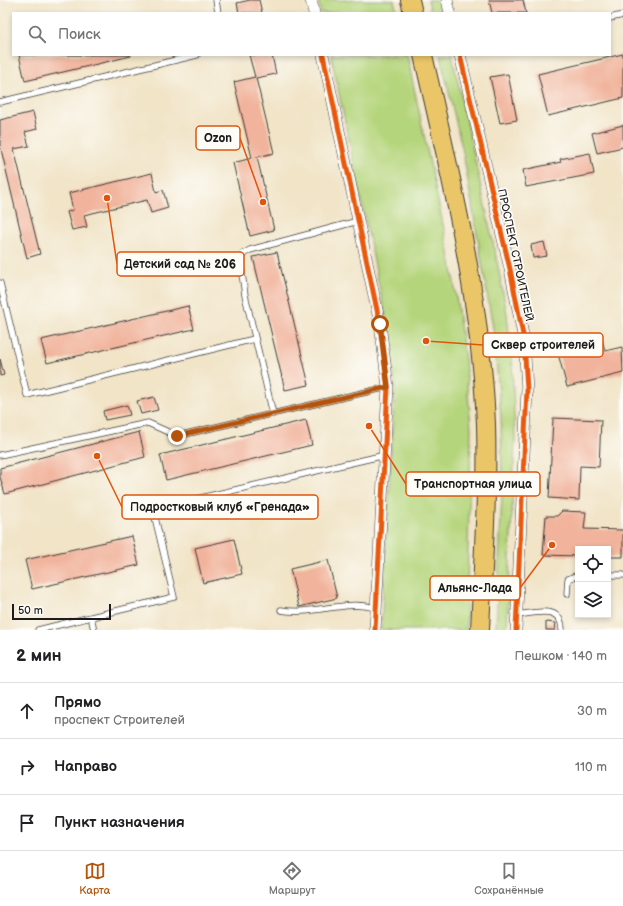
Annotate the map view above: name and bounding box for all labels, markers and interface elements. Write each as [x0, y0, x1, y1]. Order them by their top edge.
search box [12, 12, 611, 56]
icon: search [26, 23, 48, 45]
text: Поиск [58, 25, 101, 44]
callout: Ozon [196, 126, 240, 150]
text: Ozon [204, 131, 232, 146]
street label: ПРОСПЕКТ СТРОИТЕЛЕЙ [495, 188, 536, 323]
callout: Детский сад № 206 [117, 252, 244, 276]
text: Детский сад № 206 [124, 257, 236, 272]
route start [371, 315, 389, 333]
callout: Cквер cтроителей [483, 333, 603, 357]
text: Cквер cтроителей [491, 338, 595, 353]
route end [168, 427, 186, 445]
callout: Транспортная улица [406, 472, 540, 496]
text: Транспортная улица [414, 477, 533, 492]
callout: Подростковый клуб «Гренада» [122, 495, 318, 519]
text: Подростковый клуб «Гренада» [130, 500, 310, 515]
map controls [575, 546, 611, 618]
button: locate [575, 546, 611, 582]
callout: Альянс-Лада [430, 576, 520, 600]
text: Альянс-Лада [437, 581, 513, 596]
button: layers [575, 582, 611, 618]
scale bar [12, 602, 111, 621]
text: 50 m [18, 604, 43, 617]
text: 2 мин [16, 646, 62, 666]
text: Пешком · 140 m [515, 648, 607, 664]
text: Прямо [54, 693, 101, 712]
icon: ahead [16, 700, 38, 722]
text: 30 m [577, 703, 607, 719]
text: проспект Строителей [54, 712, 185, 728]
icon: right [16, 756, 38, 778]
text: Направо [54, 757, 117, 776]
text: 110 m [575, 759, 607, 775]
icon: arrive [16, 812, 38, 834]
text: Пункт назначения [54, 813, 185, 832]
tab: Карта [79, 860, 110, 897]
tab: Маршрут [269, 860, 316, 897]
tab: Сохранённые [474, 860, 544, 897]

